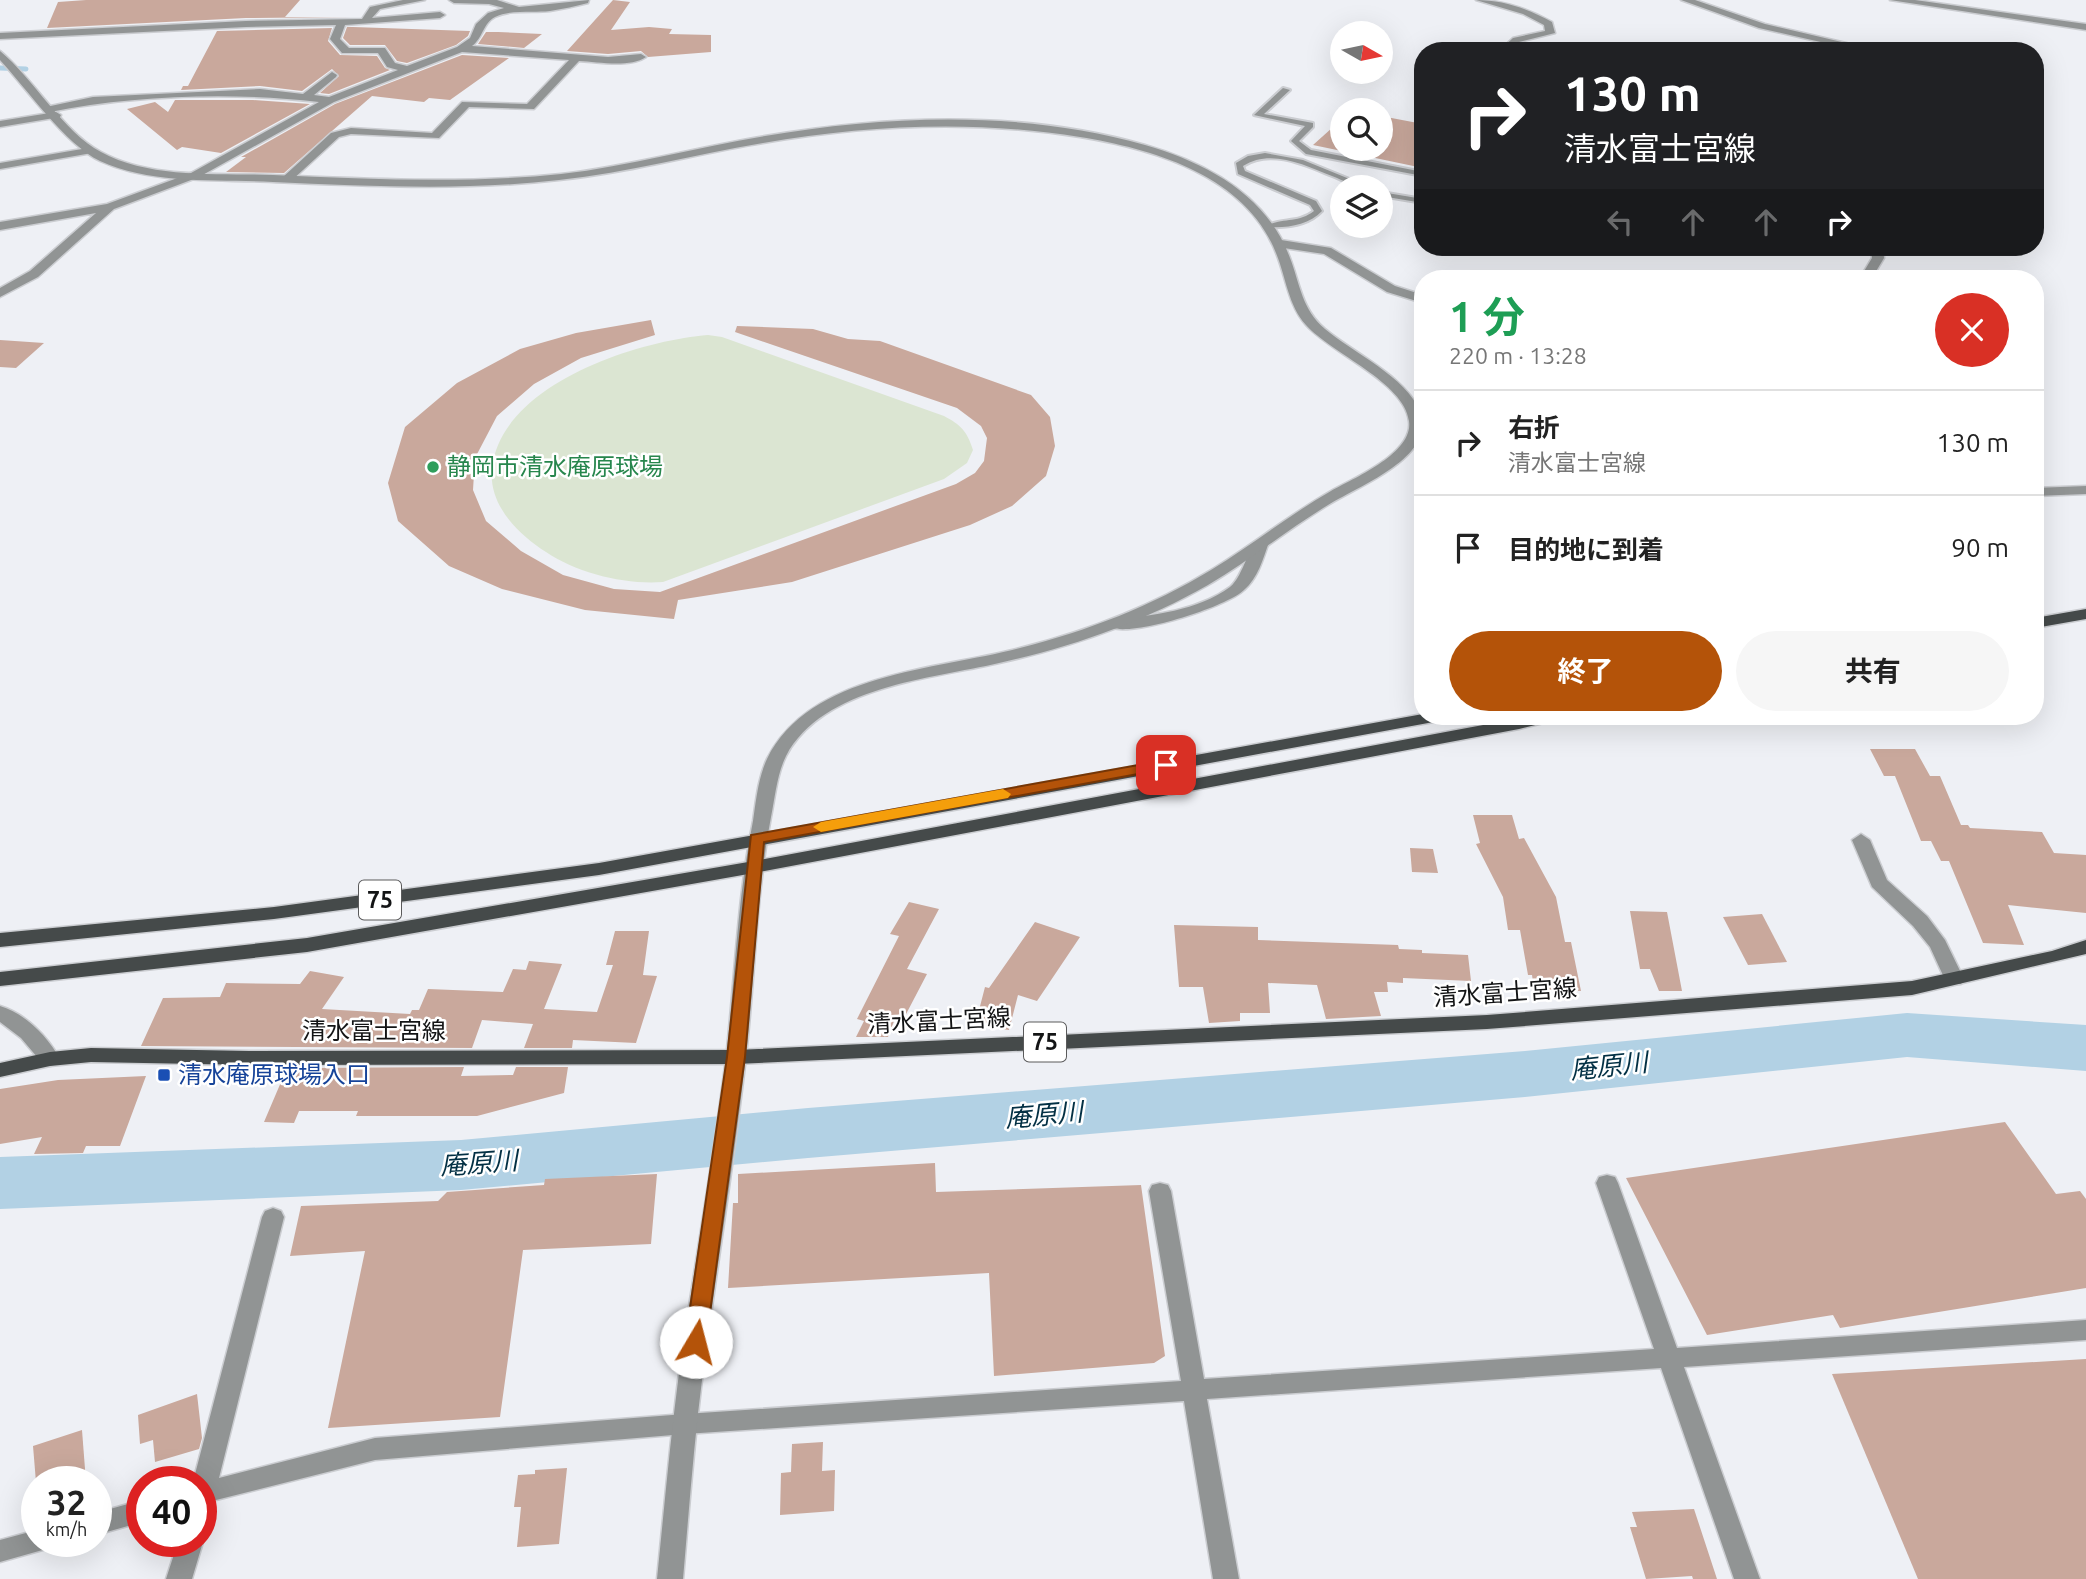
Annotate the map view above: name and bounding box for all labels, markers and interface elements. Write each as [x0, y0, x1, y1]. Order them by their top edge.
north arrow [1330, 21, 1393, 84]
map controls [1330, 21, 1393, 238]
text: 130 m [1564, 65, 1701, 120]
icon: right [1449, 70, 1540, 161]
button: search [1330, 98, 1393, 161]
text: 清水富士宮線 [1564, 130, 1756, 166]
button: layers [1330, 175, 1393, 238]
icon: left [1601, 203, 1639, 241]
icon: ahead [1674, 203, 1712, 241]
icon: ahead [1747, 203, 1785, 241]
icon: right [1820, 203, 1858, 241]
text: 1 分 [1449, 293, 1525, 340]
button: close [1935, 293, 2009, 367]
text: 220 m · 13:28 [1449, 343, 1587, 368]
text: 右折 [1508, 413, 1560, 442]
icon: right [1449, 424, 1487, 462]
text: 130 m [1937, 428, 2009, 457]
text: 清水富士宮線 [1508, 450, 1646, 475]
place label: 静岡市清水庵原球場 [447, 453, 663, 480]
marker: 静岡市清水庵原球場 [425, 459, 441, 475]
icon: arrive [1449, 529, 1487, 567]
text: 90 m [1951, 533, 2009, 562]
text: 目的地に到着 [1508, 535, 1664, 564]
button: 終了 [1449, 631, 1722, 711]
button: 共有 [1736, 631, 2009, 711]
pin [1136, 735, 1196, 795]
icon: arrive [1147, 746, 1185, 784]
road number: 75 [359, 880, 401, 920]
street label: 清水富士宮線 [1432, 974, 1578, 1011]
street label: 清水富士宮線 [866, 1003, 1012, 1038]
street label: 清水富士宮線 [302, 1017, 446, 1044]
road number: 75 [1024, 1023, 1066, 1062]
water label: 庵原川 [1569, 1047, 1652, 1084]
place label: 清水庵原球場入口 [178, 1061, 370, 1088]
marker: 清水庵原球場入口 [156, 1067, 172, 1083]
water label: 庵原川 [1004, 1096, 1087, 1132]
water label: 庵原川 [439, 1145, 522, 1180]
position arrow [659, 1305, 733, 1379]
speed limit sign: 40 [126, 1466, 217, 1557]
text: 32 [47, 1482, 86, 1522]
text: km/h [46, 1519, 87, 1539]

